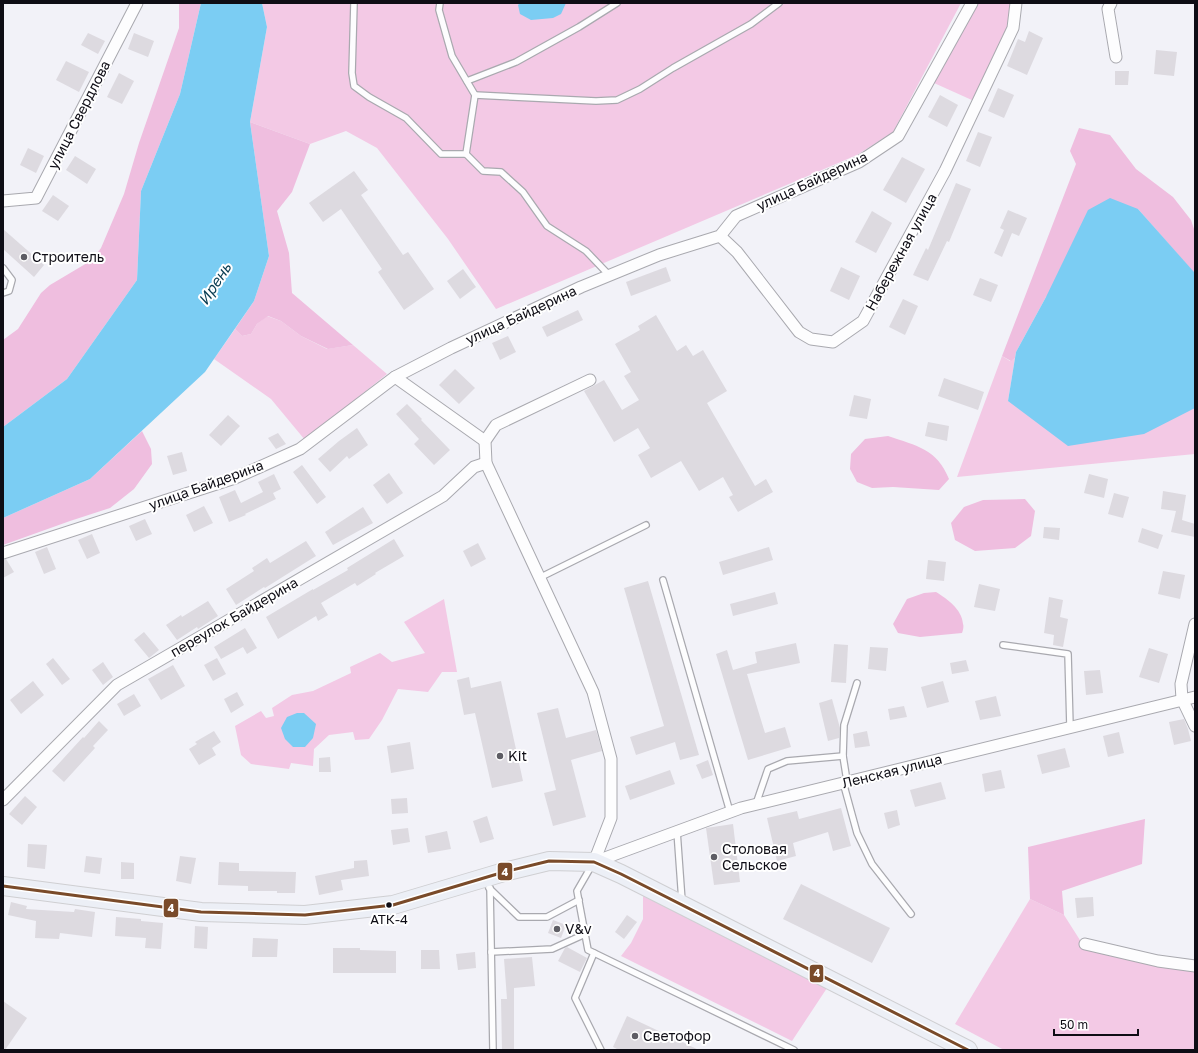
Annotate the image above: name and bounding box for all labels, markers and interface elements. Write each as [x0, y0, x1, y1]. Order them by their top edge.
street label: улица Свердлова [44, 58, 113, 172]
street label: улица Байдерина [754, 147, 870, 214]
street label: Набережная улица [861, 190, 940, 313]
place label: Строитель [32, 248, 104, 265]
marker: Строитель [19, 252, 29, 262]
water label: Ирень [194, 258, 235, 308]
street label: улица Байдерина [463, 281, 579, 348]
street label: улица Байдерина [146, 456, 265, 513]
street label: переулок Байдерина [167, 573, 301, 660]
place label: Kit [508, 747, 527, 764]
street label: Ленская улица [840, 750, 944, 791]
marker: Kit [495, 751, 505, 761]
place label: Столовая Сельское [722, 840, 787, 873]
marker: Столовая Сельское [709, 852, 719, 862]
line badge: 4 [497, 862, 513, 881]
text: 4 [502, 865, 509, 878]
line badge: 4 [163, 898, 179, 918]
marker: АТК-4 [384, 900, 394, 910]
text: 4 [168, 901, 175, 914]
place label: АТК-4 [370, 911, 408, 927]
place label: V&v [565, 920, 592, 937]
marker: V&v [552, 924, 562, 934]
line badge: 4 [809, 964, 824, 983]
text: 4 [814, 966, 821, 979]
scale bar [1054, 1011, 1138, 1037]
text: 50 m [1060, 1017, 1088, 1032]
place label: Светофор [643, 1027, 711, 1044]
marker: Светофор [630, 1031, 640, 1041]

